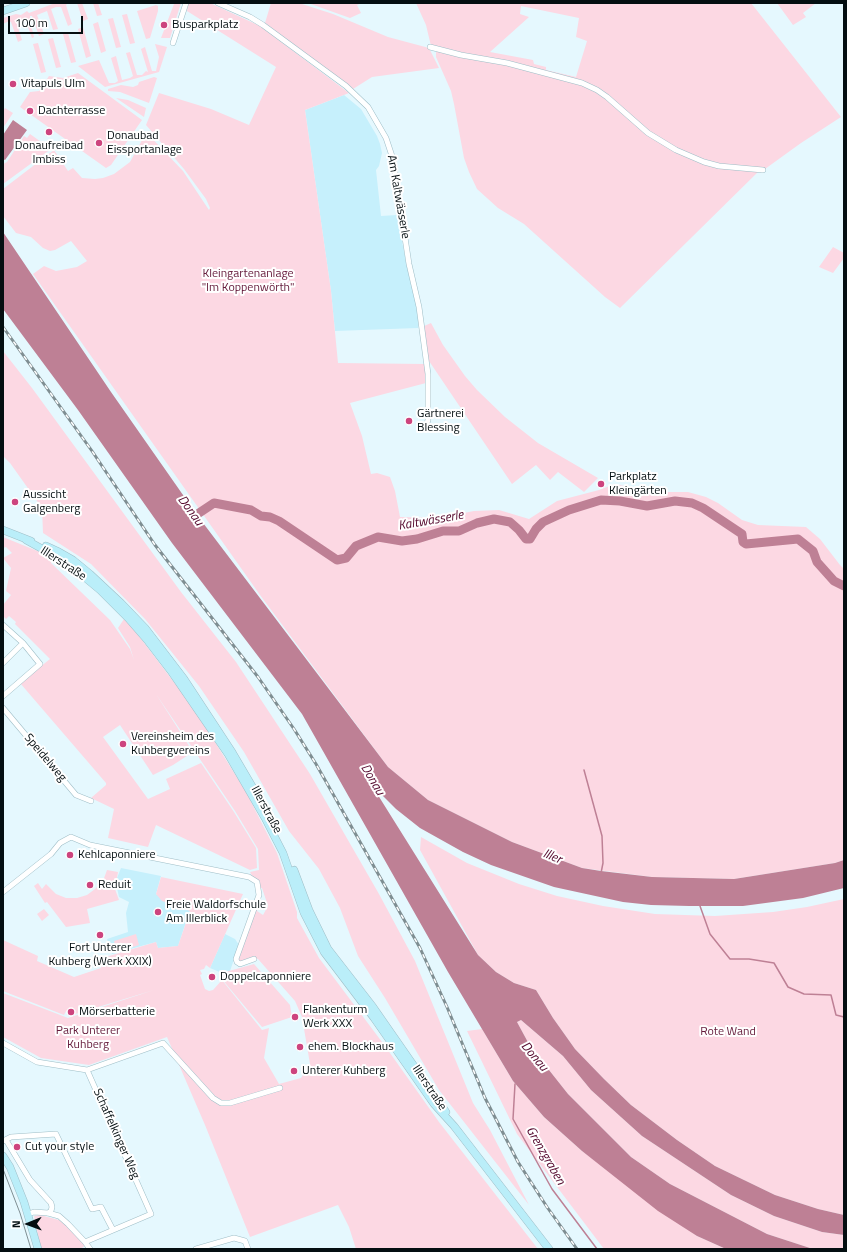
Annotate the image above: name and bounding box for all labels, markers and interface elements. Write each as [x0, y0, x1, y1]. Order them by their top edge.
scale bar [10, 8, 85, 34]
text: 100 m [15, 13, 48, 32]
place label: Busparkplatz [172, 18, 238, 32]
marker: Busparkplatz [159, 20, 169, 30]
place label: Vitapuls Ulm [21, 77, 85, 91]
marker: Vitapuls Ulm [8, 79, 18, 89]
place label: Dachterrasse [38, 104, 105, 118]
marker: Dachterrasse [25, 106, 35, 116]
marker: Donaufreibad Imbiss [44, 127, 54, 137]
place label: Donaubad Eissportanlage [107, 129, 182, 157]
marker: Donaubad Eissportanlage [94, 138, 104, 148]
place label: Donaufreibad Imbiss [15, 139, 83, 167]
street label: Am Kaltwässerle [384, 154, 412, 240]
park label: Kleingartenanlage "Im Koppenwörth" [202, 267, 294, 295]
place label: Gärtnerei Blessing [417, 407, 464, 435]
marker: Gärtnerei Blessing [404, 416, 414, 426]
place label: Parkplatz Kleingärten [609, 470, 667, 498]
marker: Parkplatz Kleingärten [596, 479, 606, 489]
place label: Aussicht Galgenberg [23, 488, 80, 516]
water label: Donau [174, 493, 206, 529]
marker: Aussicht Galgenberg [10, 497, 20, 507]
water label: Kaltwässerle [397, 508, 465, 534]
street label: Illerstraße [37, 544, 89, 584]
place label: Vereinsheim des Kuhbergvereins [131, 730, 214, 758]
street label: Speidelweg [21, 731, 69, 785]
marker: Vereinsheim des Kuhbergvereins [118, 739, 128, 749]
water label: Donau [357, 761, 387, 799]
street label: Illerstraße [248, 784, 284, 836]
water label: Iller [540, 846, 564, 868]
place label: Kehlcaponniere [78, 848, 155, 862]
marker: Kehlcaponniere [65, 850, 75, 860]
place label: Reduit [98, 878, 131, 892]
marker: Reduit [85, 880, 95, 890]
place label: Freie Waldorfschule Am Illerblick [166, 898, 266, 926]
marker: Freie Waldorfschule Am Illerblick [153, 907, 163, 917]
marker: Fort Unterer Kuhberg (Werk XXIX) [95, 930, 105, 940]
place label: Fort Unterer Kuhberg (Werk XXIX) [48, 941, 152, 969]
place label: Doppelcaponniere [220, 970, 311, 984]
marker: Doppelcaponniere [207, 972, 217, 982]
place label: Flankenturm Werk XXX [303, 1003, 367, 1031]
place label: Mörserbatterie [79, 1005, 155, 1019]
marker: Mörserbatterie [66, 1007, 76, 1017]
marker: Flankenturm Werk XXX [290, 1012, 300, 1022]
park label: Park Unterer Kuhberg [56, 1024, 120, 1052]
park label: Rote Wand [700, 1025, 756, 1039]
water label: Donau [517, 1039, 551, 1075]
place label: ehem. Blockhaus [308, 1040, 394, 1054]
marker: ehem. Blockhaus [295, 1042, 305, 1052]
street label: Illerstraße [409, 1063, 449, 1113]
place label: Unterer Kuhberg [302, 1064, 385, 1078]
marker: Unterer Kuhberg [289, 1066, 299, 1076]
street label: Schaffelkinger Weg [90, 1087, 142, 1181]
water label: Grenzgraben [522, 1124, 568, 1188]
place label: Cut your style [25, 1140, 94, 1154]
marker: Cut your style [12, 1142, 22, 1152]
north arrow [8, 1204, 48, 1244]
text: N [8, 1220, 24, 1228]

